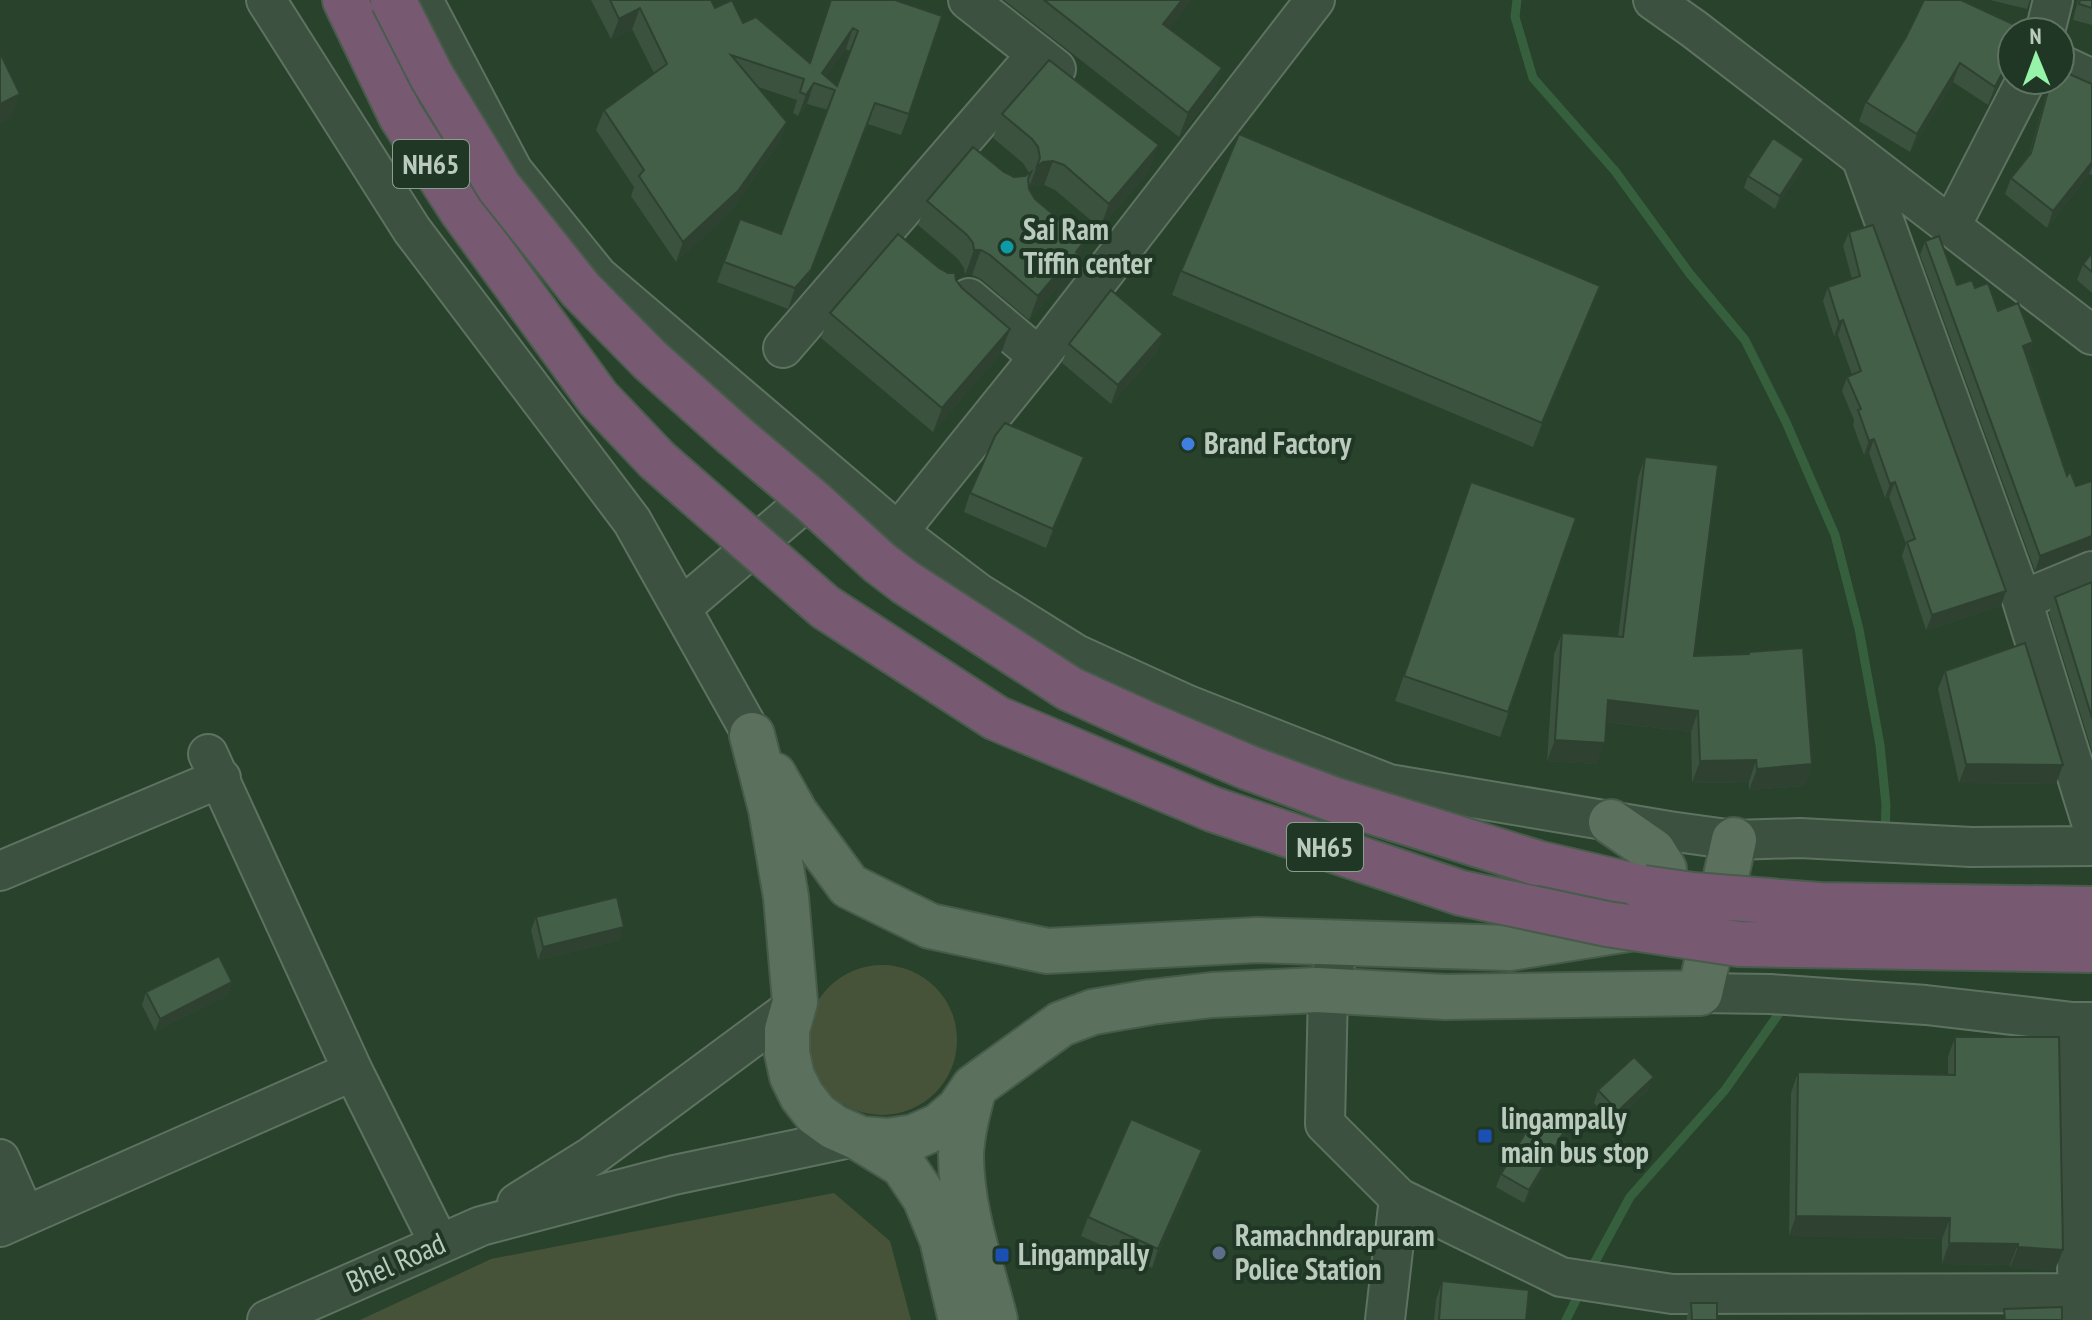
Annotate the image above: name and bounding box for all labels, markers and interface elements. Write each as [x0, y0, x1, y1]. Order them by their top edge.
north arrow [1996, 16, 2076, 96]
text: N [2029, 22, 2042, 50]
road number: NH65 [393, 140, 469, 188]
place label: Sai Ram Tiffin center [1023, 209, 1152, 282]
marker: Sai Ram Tiffin center [998, 238, 1016, 256]
place label: Brand Factory [1204, 423, 1352, 462]
marker: Brand Factory [1179, 435, 1197, 453]
road number: NH65 [1287, 823, 1363, 871]
place label: lingampally main bus stop [1501, 1098, 1649, 1171]
marker: lingampally main bus stop [1476, 1127, 1494, 1145]
place label: Ramachndrapuram Police Station [1235, 1215, 1435, 1288]
street label: Bhel Road [340, 1223, 451, 1301]
place label: Lingampally [1018, 1234, 1150, 1273]
marker: Ramachndrapuram Police Station [1210, 1244, 1228, 1262]
marker: Lingampally [993, 1246, 1011, 1264]

